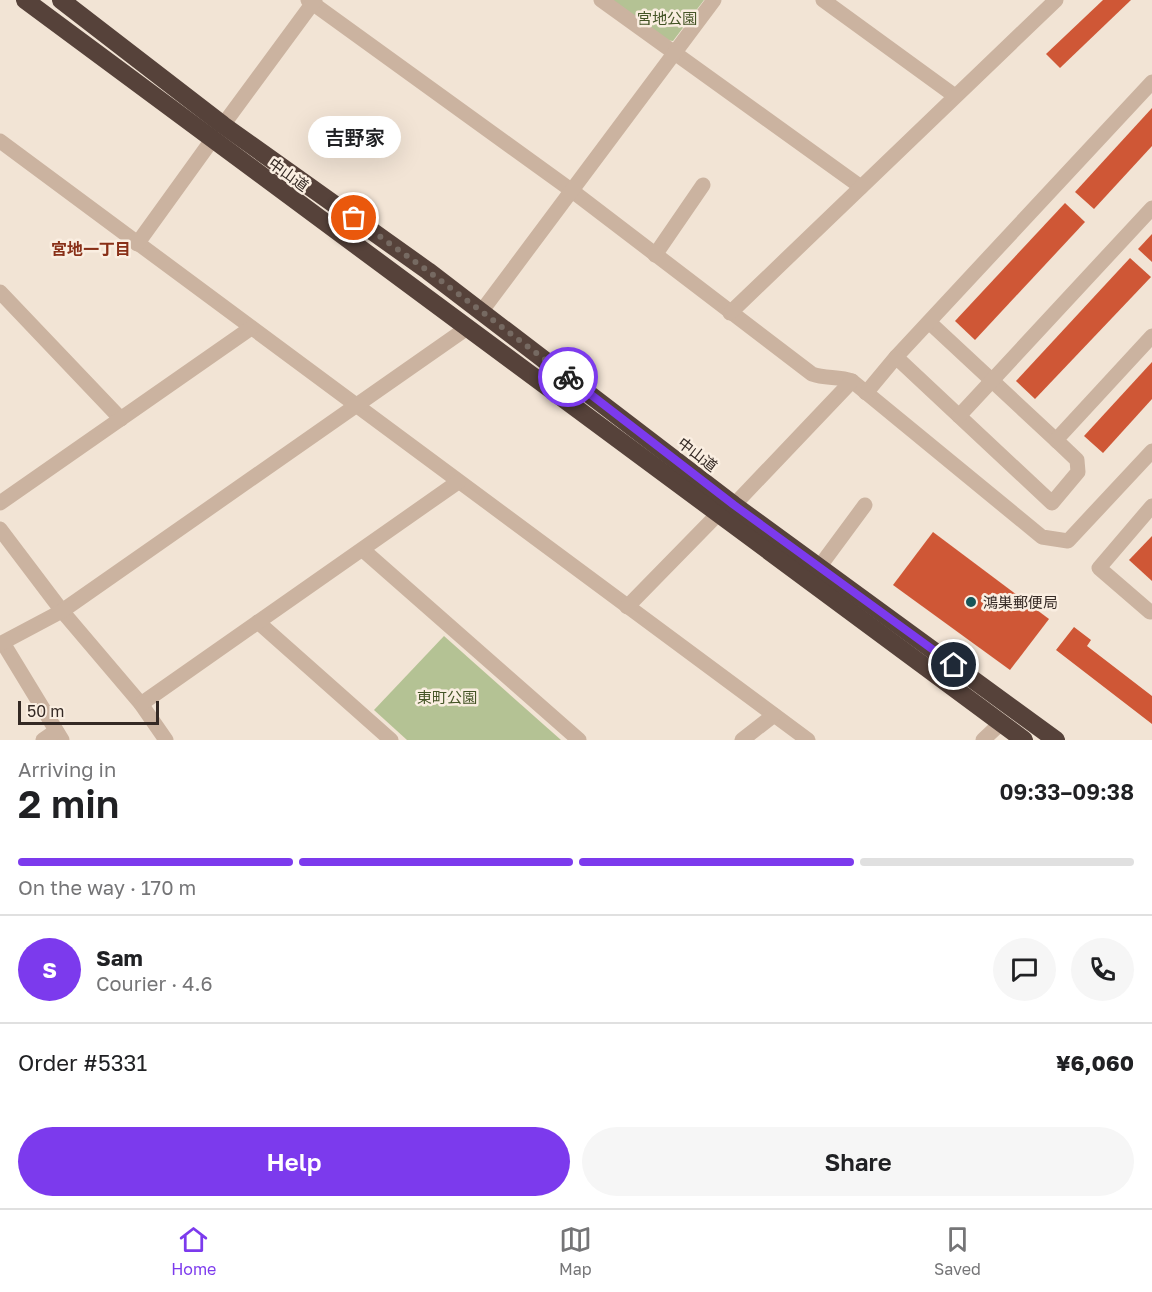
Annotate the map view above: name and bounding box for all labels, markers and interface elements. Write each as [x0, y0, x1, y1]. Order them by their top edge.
park label: 宮地公園 [637, 9, 697, 27]
callout: 吉野家 [308, 116, 400, 158]
text: 吉野家 [325, 125, 385, 149]
street label: 中山道 [266, 153, 312, 195]
pin [328, 192, 379, 243]
icon: bag [337, 201, 370, 234]
district label: 宮地一丁目 [51, 239, 131, 259]
courier [538, 347, 598, 407]
icon: bike [552, 361, 585, 394]
street label: 中山道 [675, 433, 721, 475]
place label: 鴻巣郵便局 [983, 593, 1058, 611]
marker: 鴻巣郵便局 [964, 595, 978, 609]
pin [928, 639, 979, 690]
icon: home [937, 648, 970, 681]
park label: 東町公園 [417, 688, 477, 706]
scale bar [18, 698, 159, 726]
text: 50 m [27, 701, 64, 721]
text: Arriving in [18, 757, 116, 781]
text: 09:33–09:38 [999, 778, 1134, 805]
text: 2 min [18, 780, 119, 827]
text: On the way · 170 m [18, 875, 196, 899]
button: chat [993, 938, 1056, 1001]
button: phone [1071, 938, 1134, 1001]
text: Sam [96, 944, 143, 971]
text: S [42, 956, 57, 983]
text: Courier · 4.6 [96, 971, 213, 995]
text: Order #5331 [18, 1049, 147, 1076]
text: ¥6,060 [1056, 1049, 1134, 1076]
button: Help [18, 1127, 570, 1196]
button: Share [582, 1127, 1134, 1196]
tab: Home [171, 1223, 216, 1279]
tab: Map [559, 1223, 592, 1279]
tab: Saved [934, 1223, 981, 1279]

